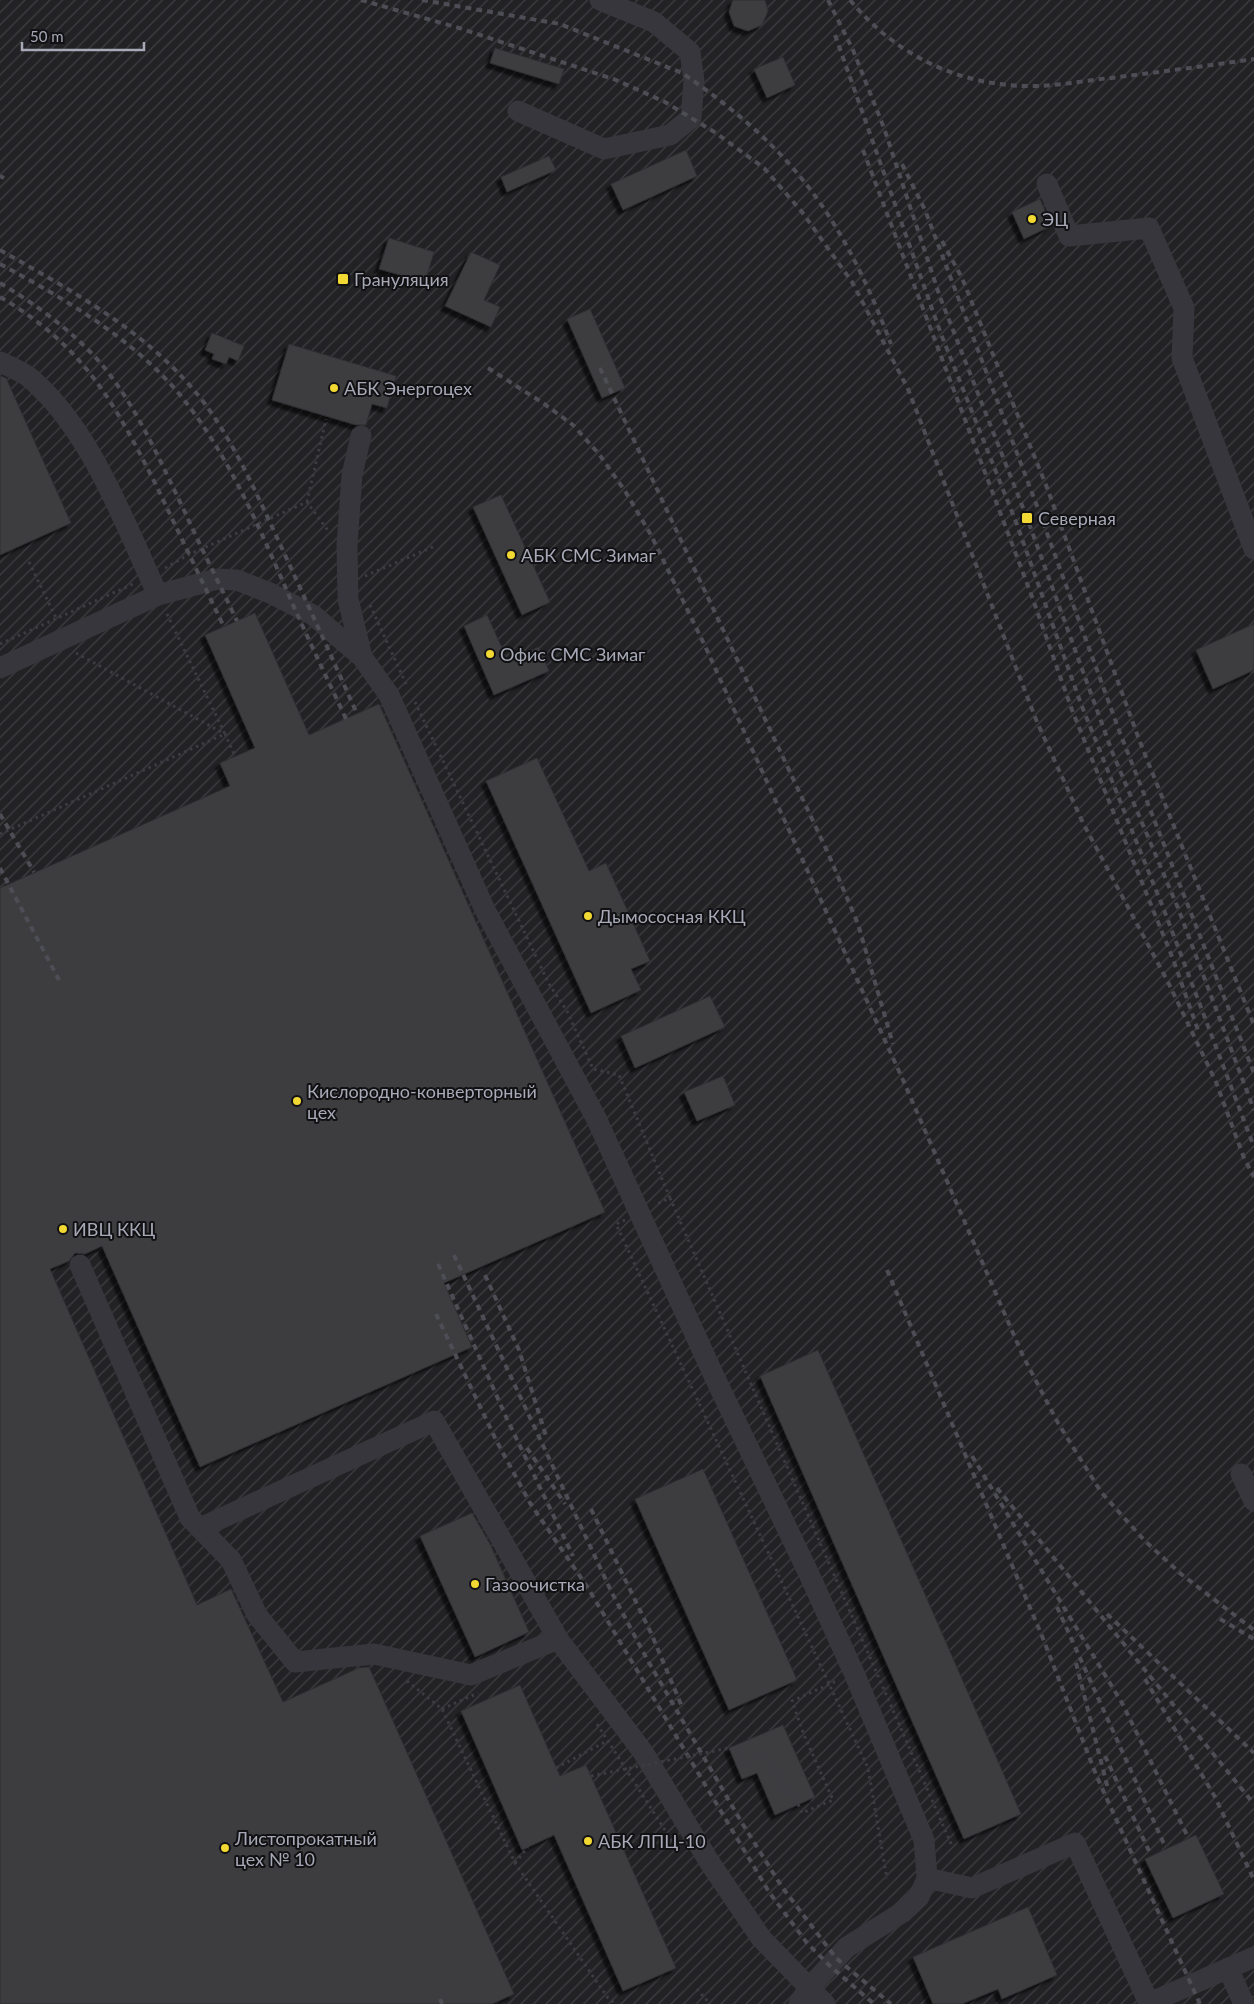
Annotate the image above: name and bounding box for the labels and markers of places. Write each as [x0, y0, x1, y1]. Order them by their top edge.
place label: ЭЦ [1042, 208, 1068, 230]
marker: ЭЦ [1026, 213, 1038, 225]
place label: Грануляция [354, 268, 449, 290]
marker: Грануляция [336, 272, 350, 286]
place label: АБК Энергоцех [344, 377, 472, 399]
marker: АБК Энергоцех [328, 382, 340, 394]
place label: Северная [1038, 507, 1116, 529]
marker: Северная [1020, 511, 1034, 525]
place label: АБК СМС Зимаг [521, 544, 657, 566]
marker: АБК СМС Зимаг [505, 549, 517, 561]
place label: Офис СМС Зимаг [500, 643, 646, 665]
marker: Офис СМС Зимаг [484, 648, 496, 660]
place label: Дымососная ККЦ [598, 905, 746, 927]
marker: Дымососная ККЦ [582, 910, 594, 922]
place label: Кислородно-конверторный цех [307, 1080, 537, 1123]
marker: Кислородно-конверторный цех [291, 1095, 303, 1107]
place label: ИВЦ ККЦ [73, 1218, 155, 1240]
marker: ИВЦ ККЦ [57, 1223, 69, 1235]
place label: Газоочистка [485, 1573, 585, 1595]
marker: Газоочистка [469, 1578, 481, 1590]
place label: Листопрокатный цех № 10 [234, 1827, 377, 1870]
place label: АБК ЛПЦ-10 [598, 1830, 706, 1852]
marker: АБК ЛПЦ-10 [582, 1835, 594, 1847]
marker: Листопрокатный цех № 10 [219, 1842, 231, 1854]

